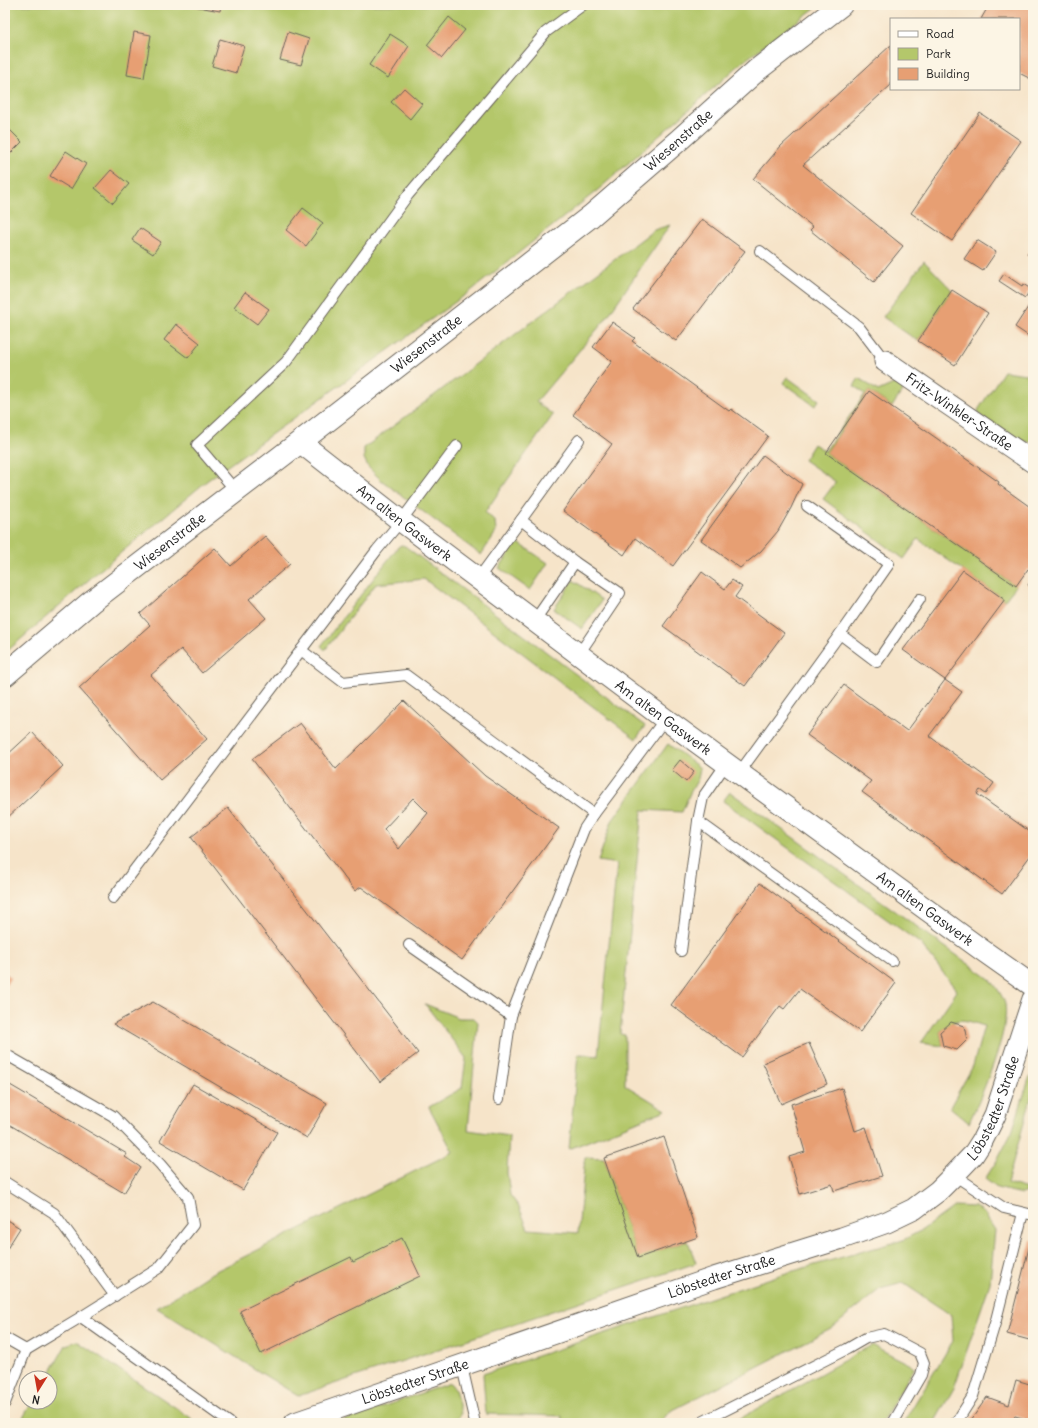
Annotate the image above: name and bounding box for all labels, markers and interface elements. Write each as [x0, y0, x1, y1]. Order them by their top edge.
legend [890, 18, 1020, 90]
text: Road [926, 26, 954, 41]
text: Park [926, 46, 951, 61]
text: Building [926, 66, 970, 81]
street label: Wiesenstraße [640, 105, 716, 175]
street label: Wiesenstraße [387, 311, 466, 377]
street label: Fritz-Winkler-Straße [902, 369, 1016, 455]
street label: Am alten Gaswerk [353, 481, 456, 565]
street label: Wiesenstraße [130, 509, 209, 575]
street label: Am alten Gaswerk [612, 676, 715, 759]
street label: Am alten Gaswerk [873, 867, 977, 950]
street label: Löbstedter Straße [963, 1053, 1023, 1164]
street label: Löbstedter Straße [665, 1250, 777, 1302]
street label: Löbstedter Straße [359, 1355, 471, 1408]
north arrow [18, 1370, 58, 1410]
text: N [31, 1392, 41, 1407]

